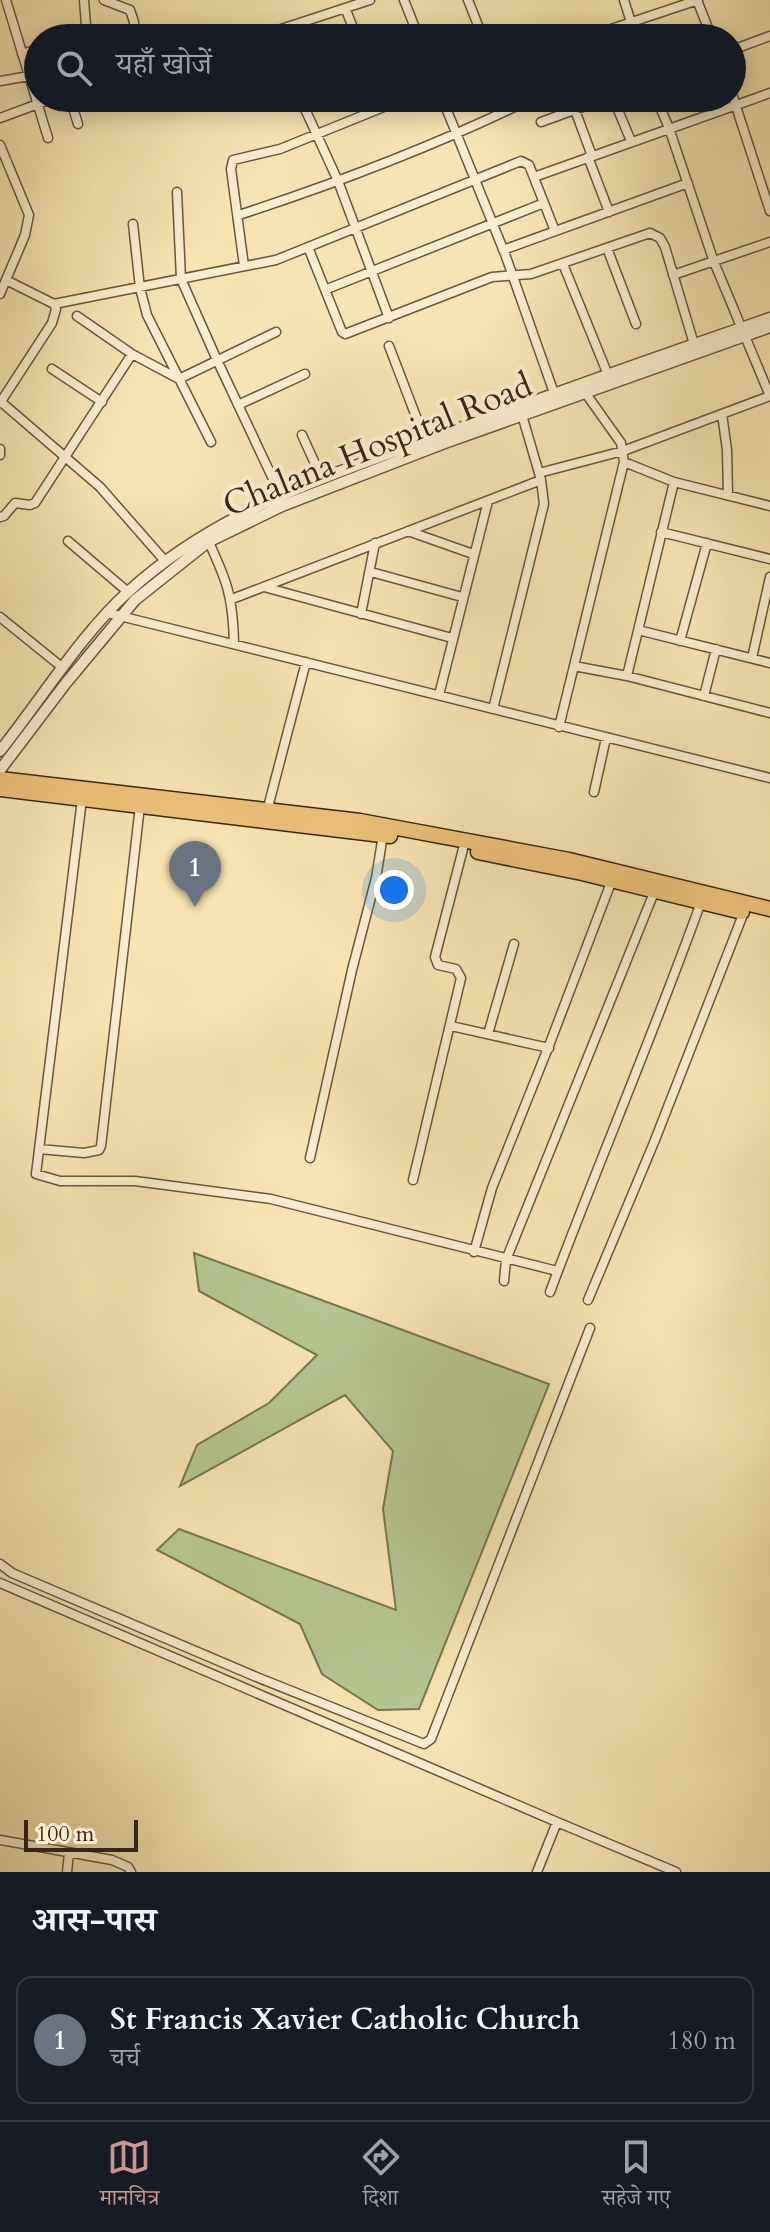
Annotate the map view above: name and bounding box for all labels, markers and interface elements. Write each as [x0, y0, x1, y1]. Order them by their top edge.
search box [24, 24, 746, 112]
text: यहाँ खोजें [116, 44, 212, 85]
icon: search [52, 46, 96, 90]
street label: Chalana Hospital Road [216, 362, 539, 528]
pin: 1 [169, 841, 221, 907]
your location [374, 870, 414, 910]
scale bar [24, 1816, 138, 1852]
text: 100 m [36, 1819, 94, 1849]
text: आस-पास [32, 1897, 156, 1943]
text: St Francis Xavier Catholic Church [110, 1999, 580, 2040]
text: 1 [53, 2023, 67, 2058]
text: 180 m [667, 2023, 736, 2058]
text: चर्च [110, 2040, 140, 2075]
tab: मानचित्र [100, 2135, 159, 2219]
tab: दिशा [359, 2135, 403, 2219]
tab: सहेजे गए [602, 2135, 670, 2219]

